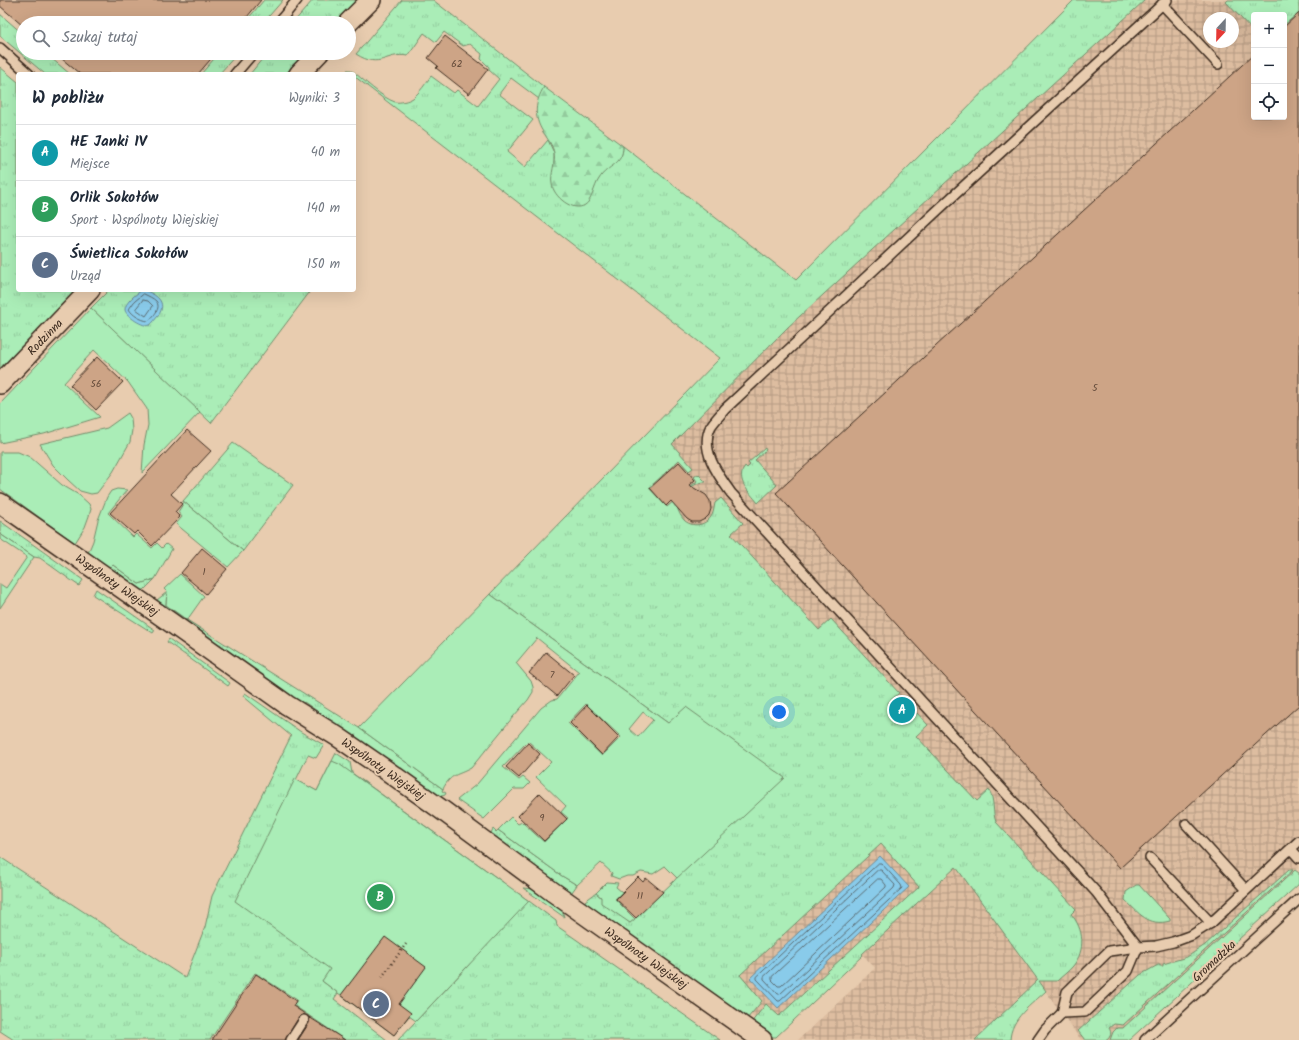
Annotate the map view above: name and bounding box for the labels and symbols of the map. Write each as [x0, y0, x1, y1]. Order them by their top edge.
north arrow [1203, 12, 1239, 48]
house number: 62 [451, 56, 463, 72]
street label: Rodzinna [23, 314, 68, 360]
house number: 56 [91, 376, 101, 392]
house number: 5 [1092, 380, 1098, 396]
street label: Wspólnoty Wiejskiej [71, 549, 163, 622]
house number: 1 [202, 564, 206, 580]
house number: 7 [550, 667, 555, 683]
pin: A [889, 695, 915, 725]
your location [769, 702, 789, 722]
street label: Wspólnoty Wiejskiej [337, 733, 429, 806]
house number: 9 [540, 810, 545, 826]
pin: B [367, 882, 393, 912]
house number: 11 [637, 888, 643, 904]
street label: Wspólnoty Wiejskiej [600, 922, 692, 995]
street label: Gromadzka [1188, 936, 1241, 987]
pin: C [363, 989, 389, 1019]

